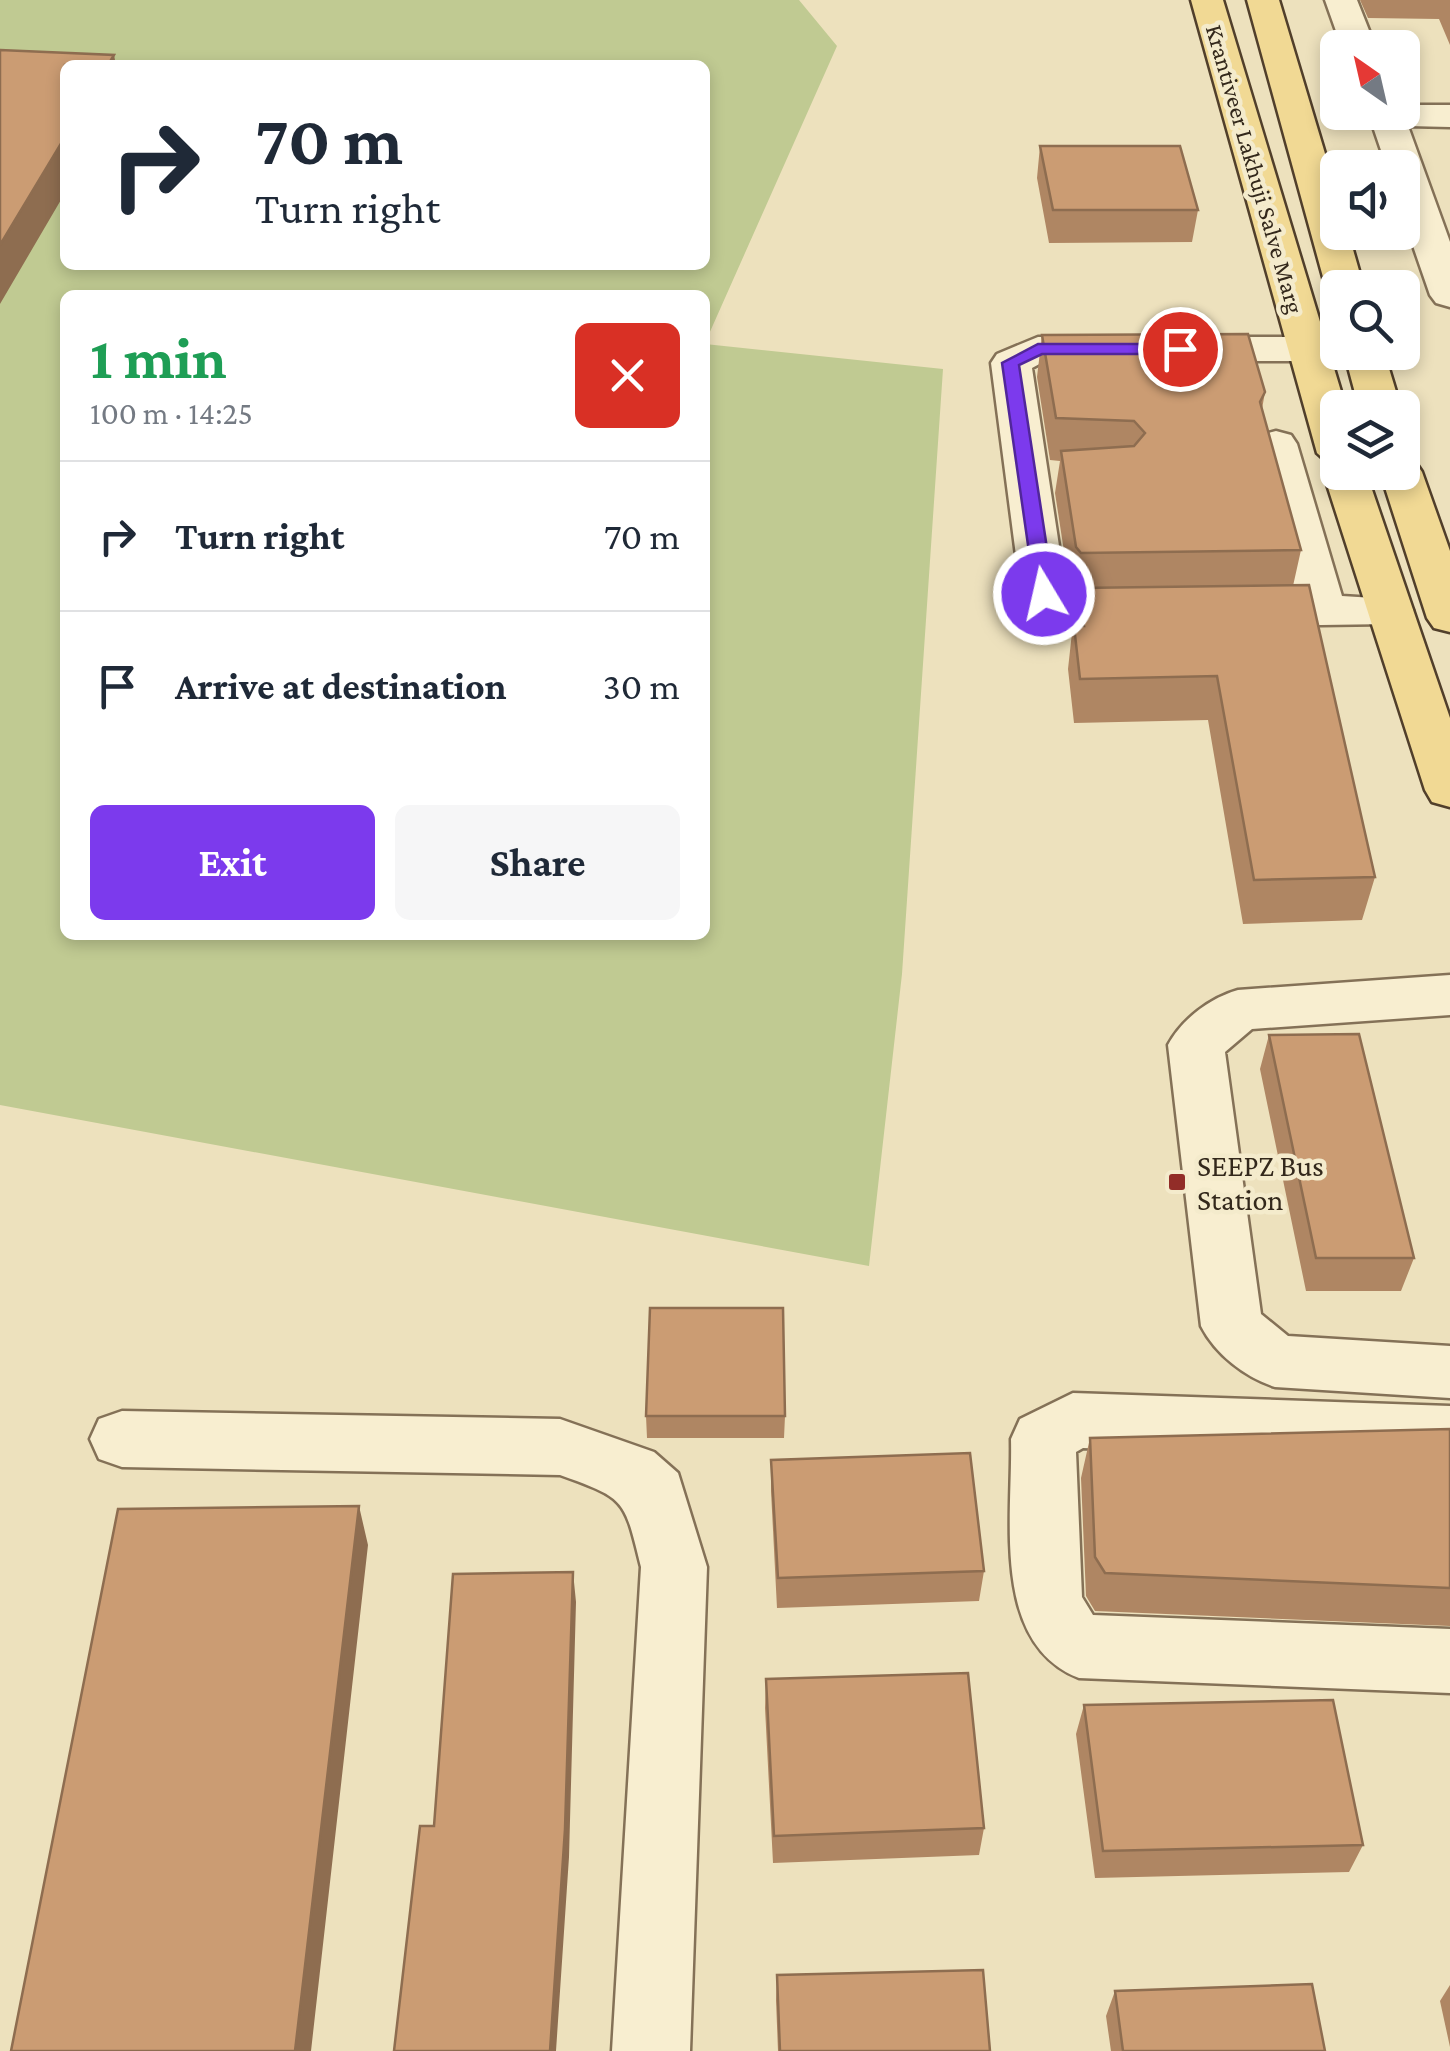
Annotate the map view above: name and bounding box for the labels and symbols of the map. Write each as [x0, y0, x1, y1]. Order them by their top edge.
street label: Krantiveer Lakhuji Salve Marg [1200, 21, 1309, 317]
north arrow [1320, 30, 1420, 130]
pin [1138, 307, 1223, 392]
position arrow [992, 542, 1096, 646]
place label: SEEPZ Bus Station [1197, 1149, 1324, 1216]
marker: SEEPZ Bus Station [1166, 1171, 1188, 1193]

